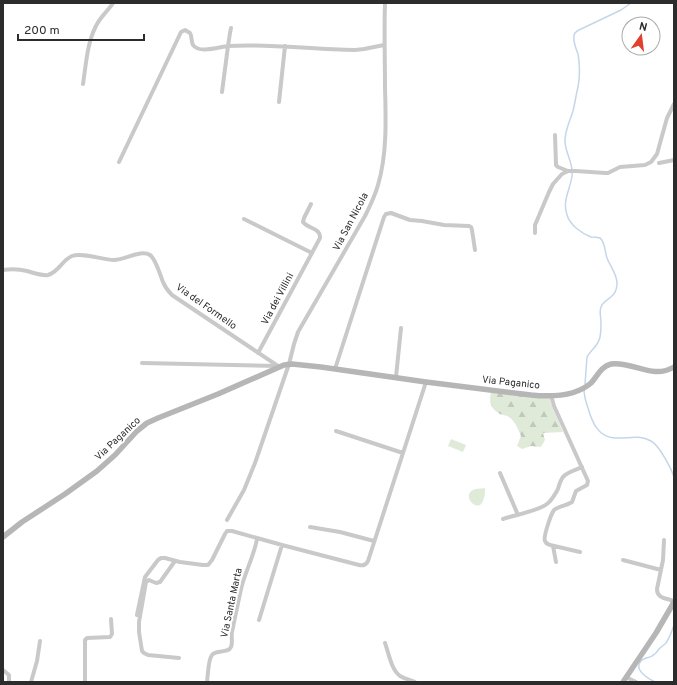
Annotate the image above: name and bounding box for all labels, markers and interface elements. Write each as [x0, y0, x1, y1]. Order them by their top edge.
scale bar [18, 16, 144, 42]
north arrow [621, 16, 661, 56]
text: N [638, 20, 649, 35]
text: 200 m [24, 23, 60, 39]
street label: Via San Nicola [330, 191, 372, 253]
street label: Via dei Villini [259, 271, 297, 327]
street label: Via del Formello [173, 281, 239, 333]
street label: Via Paganico [481, 373, 541, 393]
street label: Via Paganico [92, 414, 144, 464]
street label: Via Santa Marta [218, 567, 246, 639]

